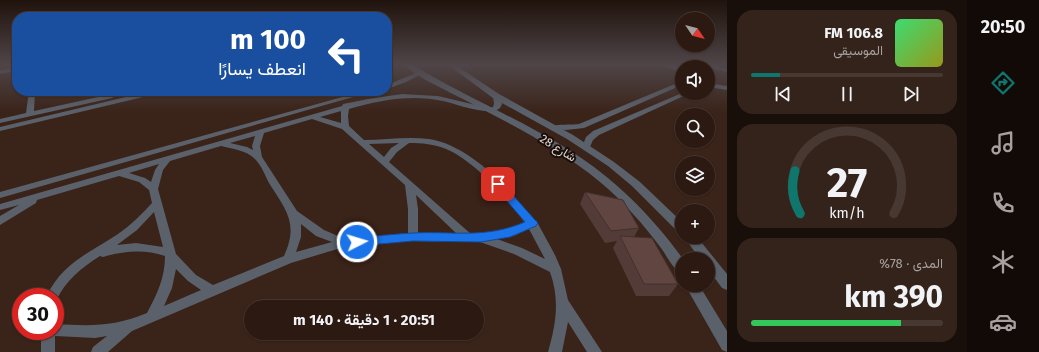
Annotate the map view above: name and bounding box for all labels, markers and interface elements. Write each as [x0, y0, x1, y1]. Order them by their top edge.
north arrow [675, 12, 715, 52]
map controls [675, 12, 715, 292]
text: 20:50 [981, 16, 1025, 38]
text: 100 m [230, 23, 306, 56]
text: 106.8 FM [824, 24, 883, 42]
icon: left [320, 28, 372, 80]
text: الموسيقى [833, 43, 883, 58]
text: انعطف يسارًا [218, 58, 306, 80]
button: sound [675, 60, 715, 100]
icon: directions [989, 69, 1017, 97]
icon: previous [772, 83, 794, 105]
icon: pause [836, 83, 858, 105]
icon: next [900, 83, 922, 105]
button: search [675, 108, 715, 148]
icon: music [989, 129, 1017, 157]
street label: شارع 28 [536, 131, 579, 166]
button: layers [675, 156, 715, 196]
text: 27 [827, 158, 867, 208]
pin [481, 167, 515, 201]
icon: arrive [487, 173, 509, 195]
icon: phone [989, 189, 1017, 217]
button: + [675, 204, 715, 244]
text: km/h [829, 205, 865, 222]
position arrow [336, 221, 378, 263]
icon: climate [989, 248, 1017, 276]
button: − [675, 252, 715, 292]
text: المدى · 78% [879, 256, 943, 271]
text: 390 km [844, 279, 943, 315]
speed limit sign: 30 [12, 288, 64, 340]
icon: car [989, 308, 1017, 336]
text: 20:51 · 1 دقيقة · 140 m [293, 311, 435, 329]

